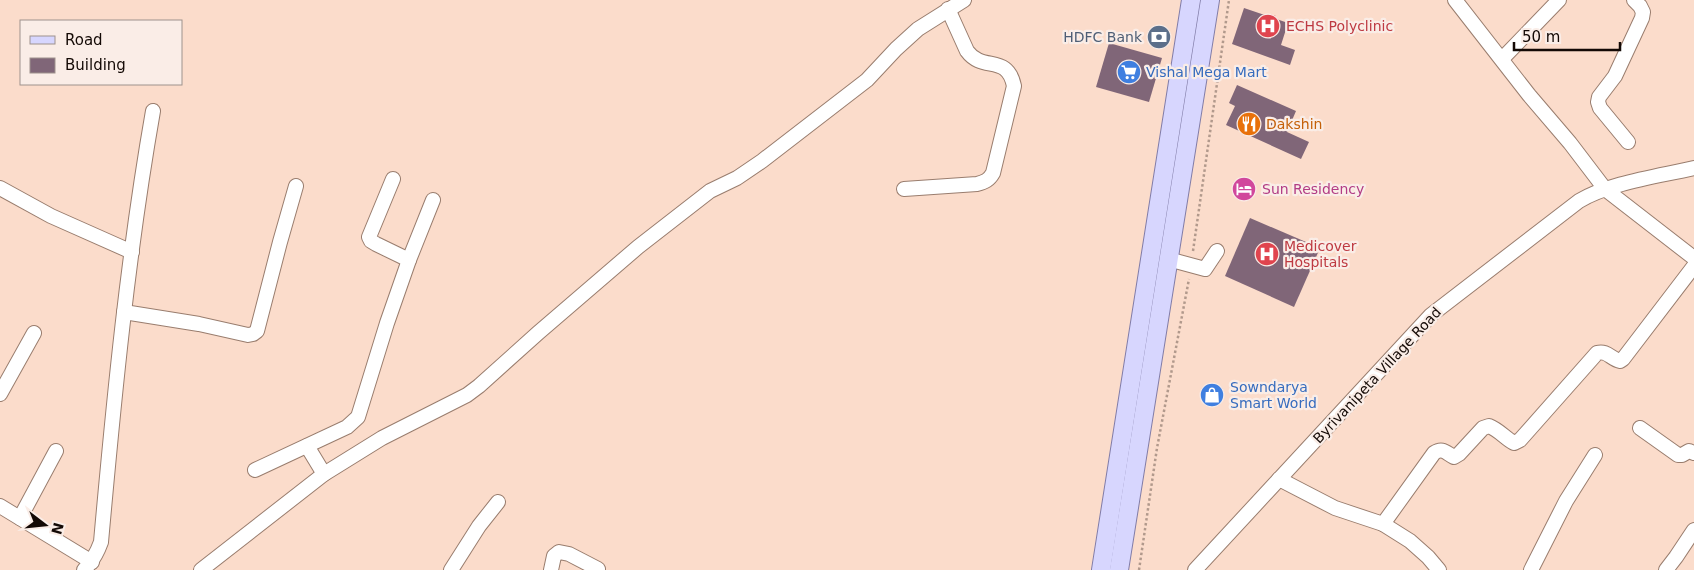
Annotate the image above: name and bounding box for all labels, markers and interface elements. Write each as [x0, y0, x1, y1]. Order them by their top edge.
hospital icon: ECHS Polyclinic [1255, 13, 1281, 39]
place label: ECHS Polyclinic [1286, 18, 1393, 34]
legend [20, 20, 182, 85]
scale bar [1514, 20, 1620, 52]
bank icon: HDFC Bank [1146, 24, 1172, 50]
text: 50 m [1522, 28, 1560, 46]
place label: HDFC Bank [1063, 29, 1143, 45]
text: Road [65, 31, 103, 49]
text: Building [65, 56, 126, 74]
supermarket icon: Vishal Mega Mart [1116, 59, 1142, 85]
place label: Vishal Mega Mart [1146, 64, 1267, 80]
restaurant icon: Dakshin [1236, 111, 1262, 137]
place label: Dakshin [1266, 116, 1322, 132]
hotel icon: Sun Residency [1231, 176, 1257, 202]
place label: Sun Residency [1262, 181, 1364, 197]
place label: Medicover Hospitals [1284, 238, 1357, 270]
hospital icon: Medicover Hospitals [1254, 241, 1280, 267]
street label: Byrivanipeta Village Road [1310, 304, 1444, 446]
place label: Sowndarya Smart World [1230, 379, 1317, 411]
shop icon: Sowndarya Smart World [1199, 382, 1225, 408]
north arrow [20, 500, 70, 550]
text: N [48, 521, 67, 536]

